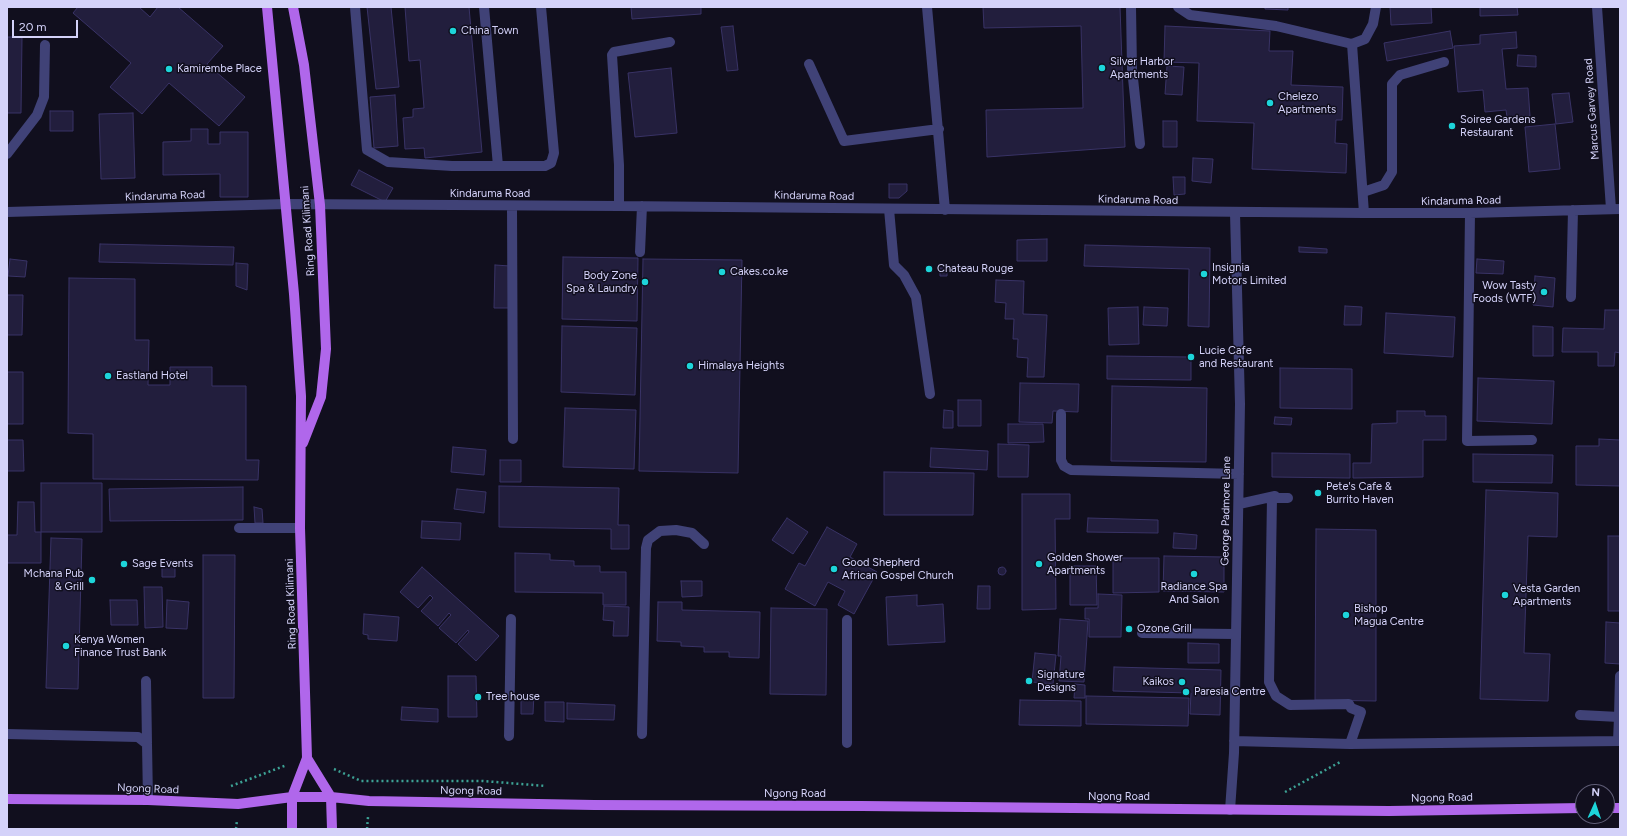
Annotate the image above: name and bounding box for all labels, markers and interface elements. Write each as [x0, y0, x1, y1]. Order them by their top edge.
scale bar [14, 12, 80, 38]
text: 20 m [19, 20, 47, 34]
place label: China Town [461, 24, 518, 38]
marker: China Town [448, 26, 458, 36]
place label: Silver Harbor Apartments [1110, 55, 1174, 81]
street label: Marcus Garvey Road [1582, 58, 1602, 160]
place label: Kamirembe Place [177, 62, 262, 76]
marker: Silver Harbor Apartments [1097, 63, 1107, 73]
marker: Kamirembe Place [164, 64, 174, 74]
place label: Chelezo Apartments [1278, 90, 1336, 116]
marker: Chelezo Apartments [1265, 98, 1275, 108]
place label: Soiree Gardens Restaurant [1460, 113, 1536, 139]
marker: Soiree Gardens Restaurant [1447, 121, 1457, 131]
street label: Ring Road Kilimani [298, 185, 318, 277]
street label: Kindaruma Road [450, 187, 530, 201]
street label: Kindaruma Road [125, 188, 205, 204]
street label: Kindaruma Road [774, 189, 854, 203]
street label: Kindaruma Road [1098, 193, 1178, 207]
street label: Kindaruma Road [1421, 194, 1501, 208]
place label: Insignia Motors Limited [1212, 261, 1287, 287]
place label: Chateau Rouge [937, 262, 1013, 276]
marker: Chateau Rouge [924, 264, 934, 274]
place label: Cakes.co.ke [730, 265, 788, 279]
marker: Cakes.co.ke [717, 267, 727, 277]
place label: Body Zone Spa & Laundry [566, 269, 637, 295]
marker: Insignia Motors Limited [1199, 269, 1209, 279]
marker: Body Zone Spa & Laundry [640, 277, 650, 287]
place label: Wow Tasty Foods (WTF) [1473, 279, 1536, 305]
marker: Wow Tasty Foods (WTF) [1539, 287, 1549, 297]
place label: Lucie Cafe and Restaurant [1199, 344, 1273, 370]
marker: Lucie Cafe and Restaurant [1186, 352, 1196, 362]
place label: Himalaya Heights [698, 359, 784, 373]
marker: Himalaya Heights [685, 361, 695, 371]
place label: Eastland Hotel [116, 369, 188, 383]
marker: Eastland Hotel [103, 371, 113, 381]
street label: George Padmore Lane [1218, 456, 1234, 566]
place label: Pete's Cafe & Burrito Haven [1326, 480, 1394, 506]
marker: Pete's Cafe & Burrito Haven [1313, 488, 1323, 498]
place label: Golden Shower Apartments [1047, 551, 1123, 577]
place label: Good Shepherd African Gospel Church [842, 556, 954, 582]
place label: Sage Events [132, 557, 193, 571]
street label: Ring Road Kilimani [283, 558, 299, 650]
marker: Sage Events [119, 559, 129, 569]
marker: Golden Shower Apartments [1034, 559, 1044, 569]
marker: Good Shepherd African Gospel Church [829, 564, 839, 574]
place label: Mchana Pub & Grill [24, 567, 84, 593]
marker: Radiance Spa And Salon [1189, 569, 1199, 579]
marker: Mchana Pub & Grill [87, 575, 97, 585]
place label: Radiance Spa And Salon [1161, 580, 1227, 606]
place label: Vesta Garden Apartments [1513, 582, 1580, 608]
marker: Vesta Garden Apartments [1500, 590, 1510, 600]
place label: Bishop Magua Centre [1354, 602, 1424, 628]
marker: Bishop Magua Centre [1341, 610, 1351, 620]
place label: Ozone Grill [1137, 622, 1192, 636]
marker: Ozone Grill [1124, 624, 1134, 634]
place label: Kenya Women Finance Trust Bank [74, 633, 166, 659]
marker: Kenya Women Finance Trust Bank [61, 641, 71, 651]
place label: Signature Designs [1037, 668, 1085, 694]
place label: Kaikos [1142, 675, 1174, 689]
marker: Signature Designs [1024, 676, 1034, 686]
marker: Kaikos [1177, 677, 1187, 687]
place label: Paresia Centre [1194, 685, 1266, 699]
marker: Paresia Centre [1181, 687, 1191, 697]
place label: Tree house [486, 690, 540, 704]
marker: Tree house [473, 692, 483, 702]
street label: Ngong Road [117, 781, 179, 797]
street label: Ngong Road [440, 784, 502, 798]
north arrow [1575, 784, 1615, 824]
text: N [1591, 786, 1600, 799]
street label: Ngong Road [764, 787, 826, 801]
street label: Ngong Road [1088, 790, 1150, 804]
street label: Ngong Road [1411, 791, 1473, 805]

